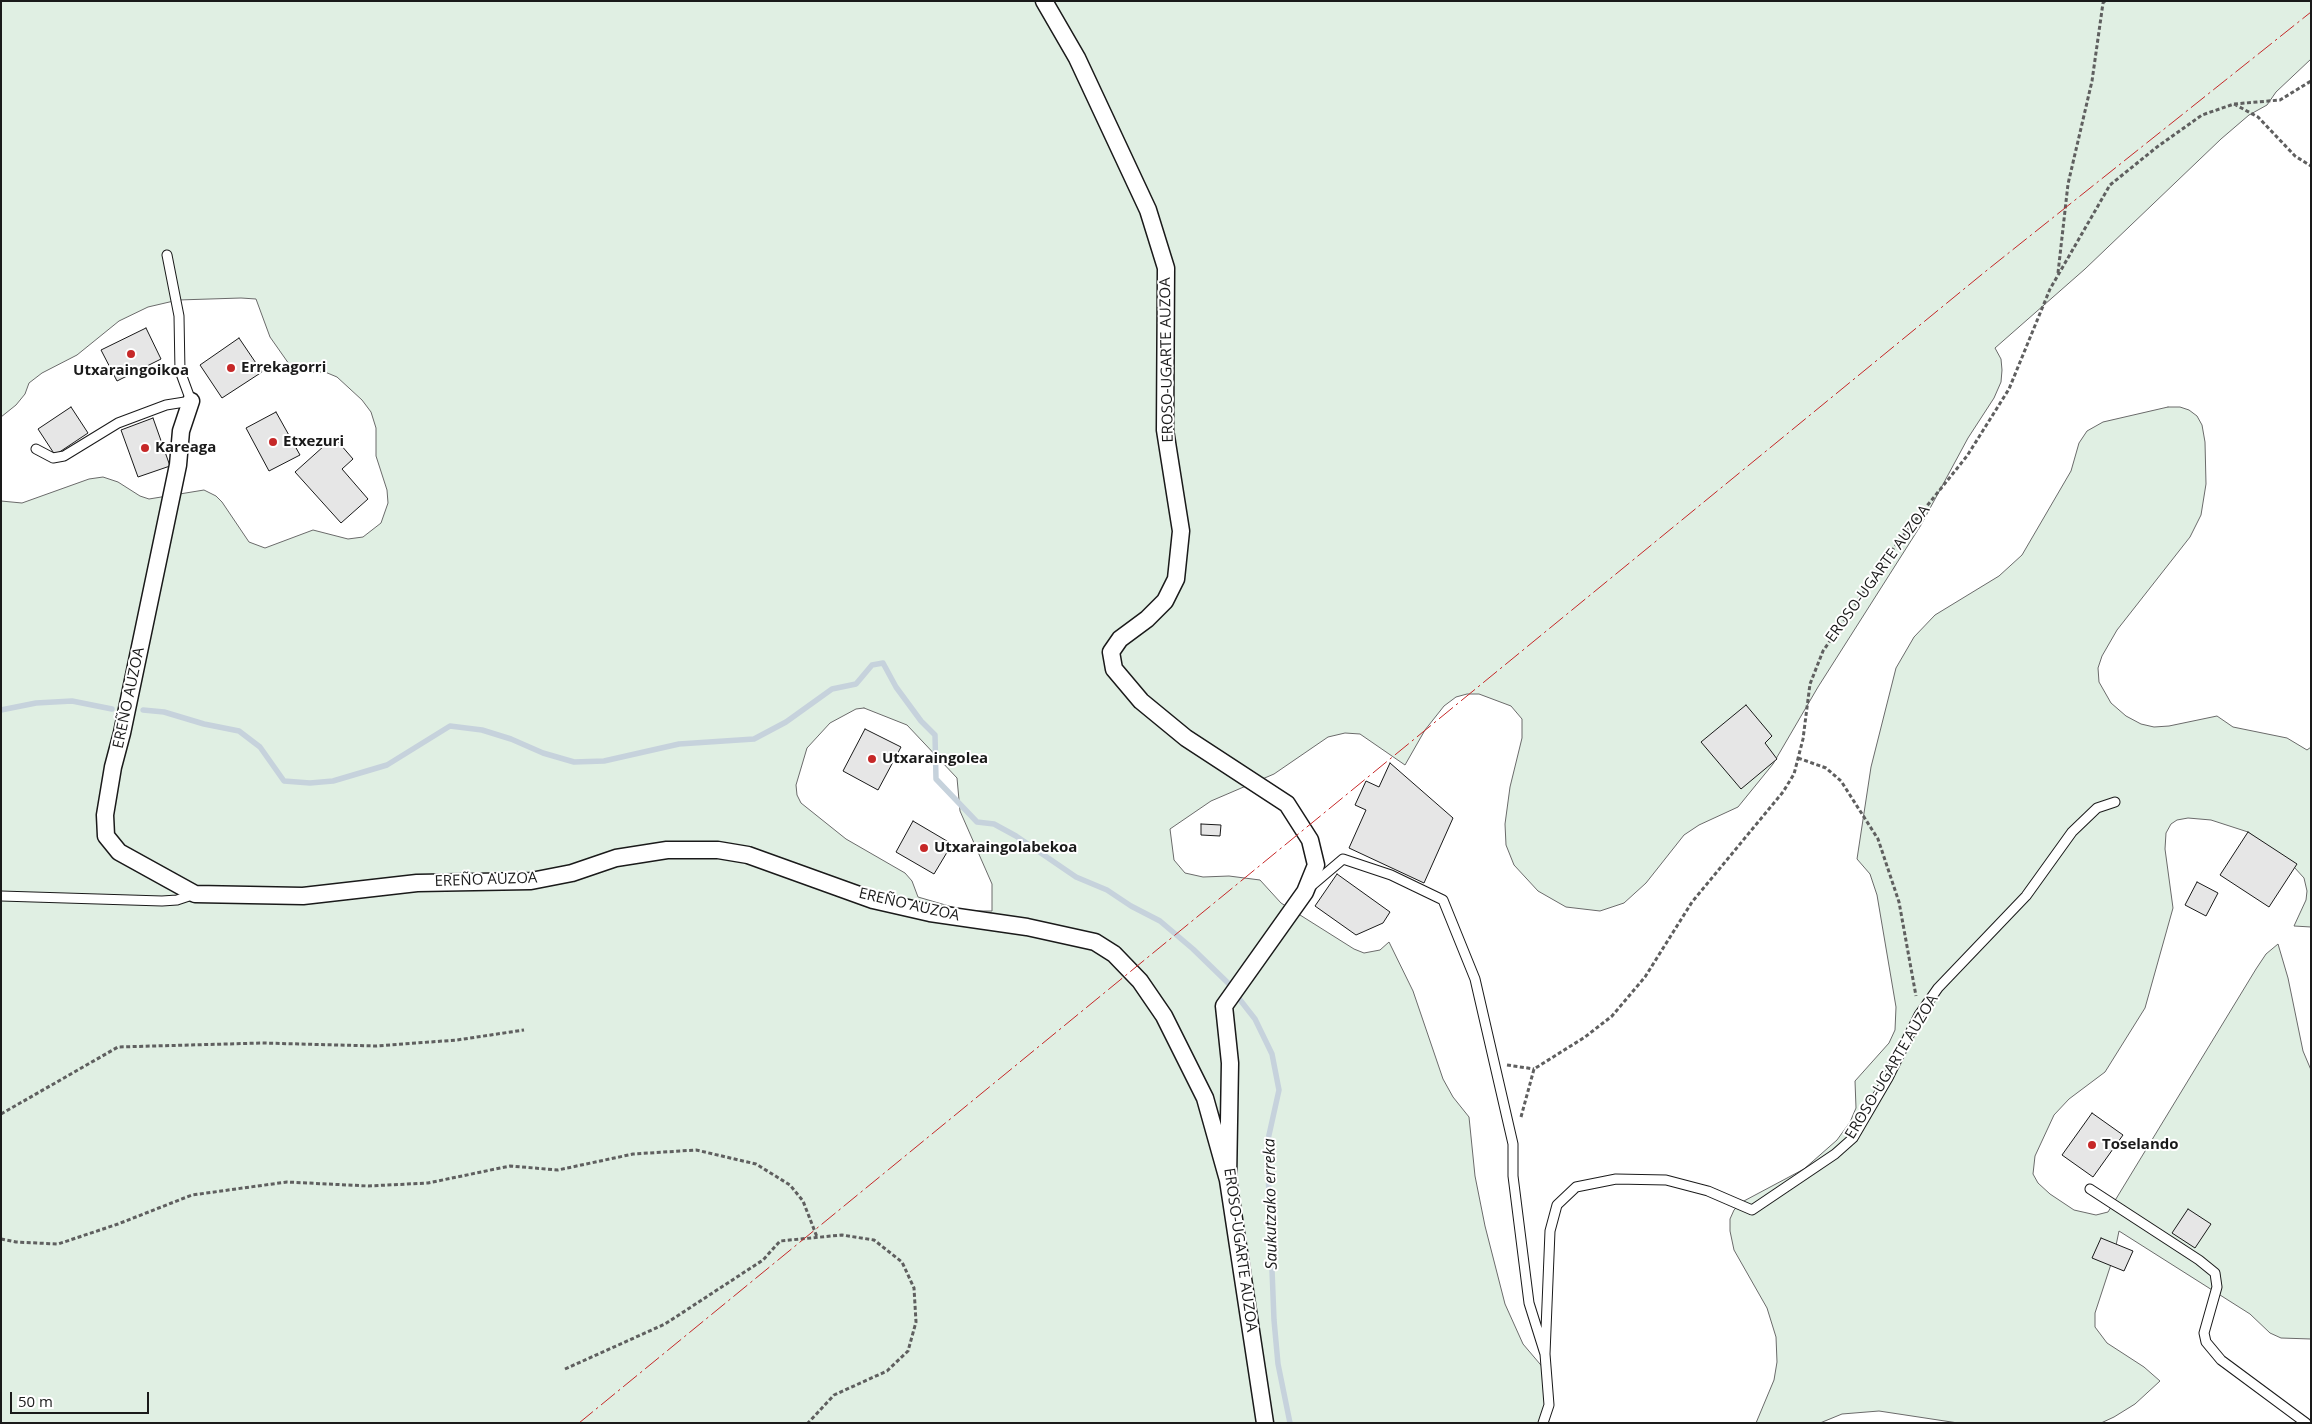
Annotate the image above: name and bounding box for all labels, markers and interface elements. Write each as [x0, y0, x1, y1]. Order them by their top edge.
street label: EROSO-UGARTE AUZOA [1157, 277, 1177, 443]
marker: Utxaraingoikoa [125, 348, 137, 360]
place label: Errekagorri [241, 359, 326, 377]
place label: Utxaraingoikoa [73, 362, 189, 380]
marker: Errekagorri [225, 362, 237, 374]
place label: Etxezuri [283, 433, 344, 451]
marker: Etxezuri [267, 436, 279, 448]
place label: Kareaga [155, 439, 216, 457]
marker: Kareaga [139, 442, 151, 454]
street label: EROSO-UGARTE AUZOA [1822, 502, 1934, 646]
street label: EREÑO AUZOA [109, 646, 149, 750]
place label: Utxaraingolea [882, 750, 988, 768]
marker: Utxaraingolea [866, 753, 878, 765]
place label: Utxaraingolabekoa [934, 839, 1077, 857]
marker: Utxaraingolabekoa [918, 842, 930, 854]
street label: EREÑO AUZOA [434, 869, 538, 891]
street label: EREÑO AUZOA [857, 885, 961, 925]
street label: EROSO-UGARTE AUZOA [1842, 992, 1942, 1142]
place label: Toselando [2102, 1136, 2179, 1154]
water label: Saukutzako erreka [1260, 1138, 1282, 1270]
marker: Toselando [2086, 1139, 2098, 1151]
street label: EROSO-UGARTE AUZOA [1220, 1167, 1260, 1333]
scale bar [12, 1382, 151, 1414]
text: 50 m [18, 1391, 53, 1411]

